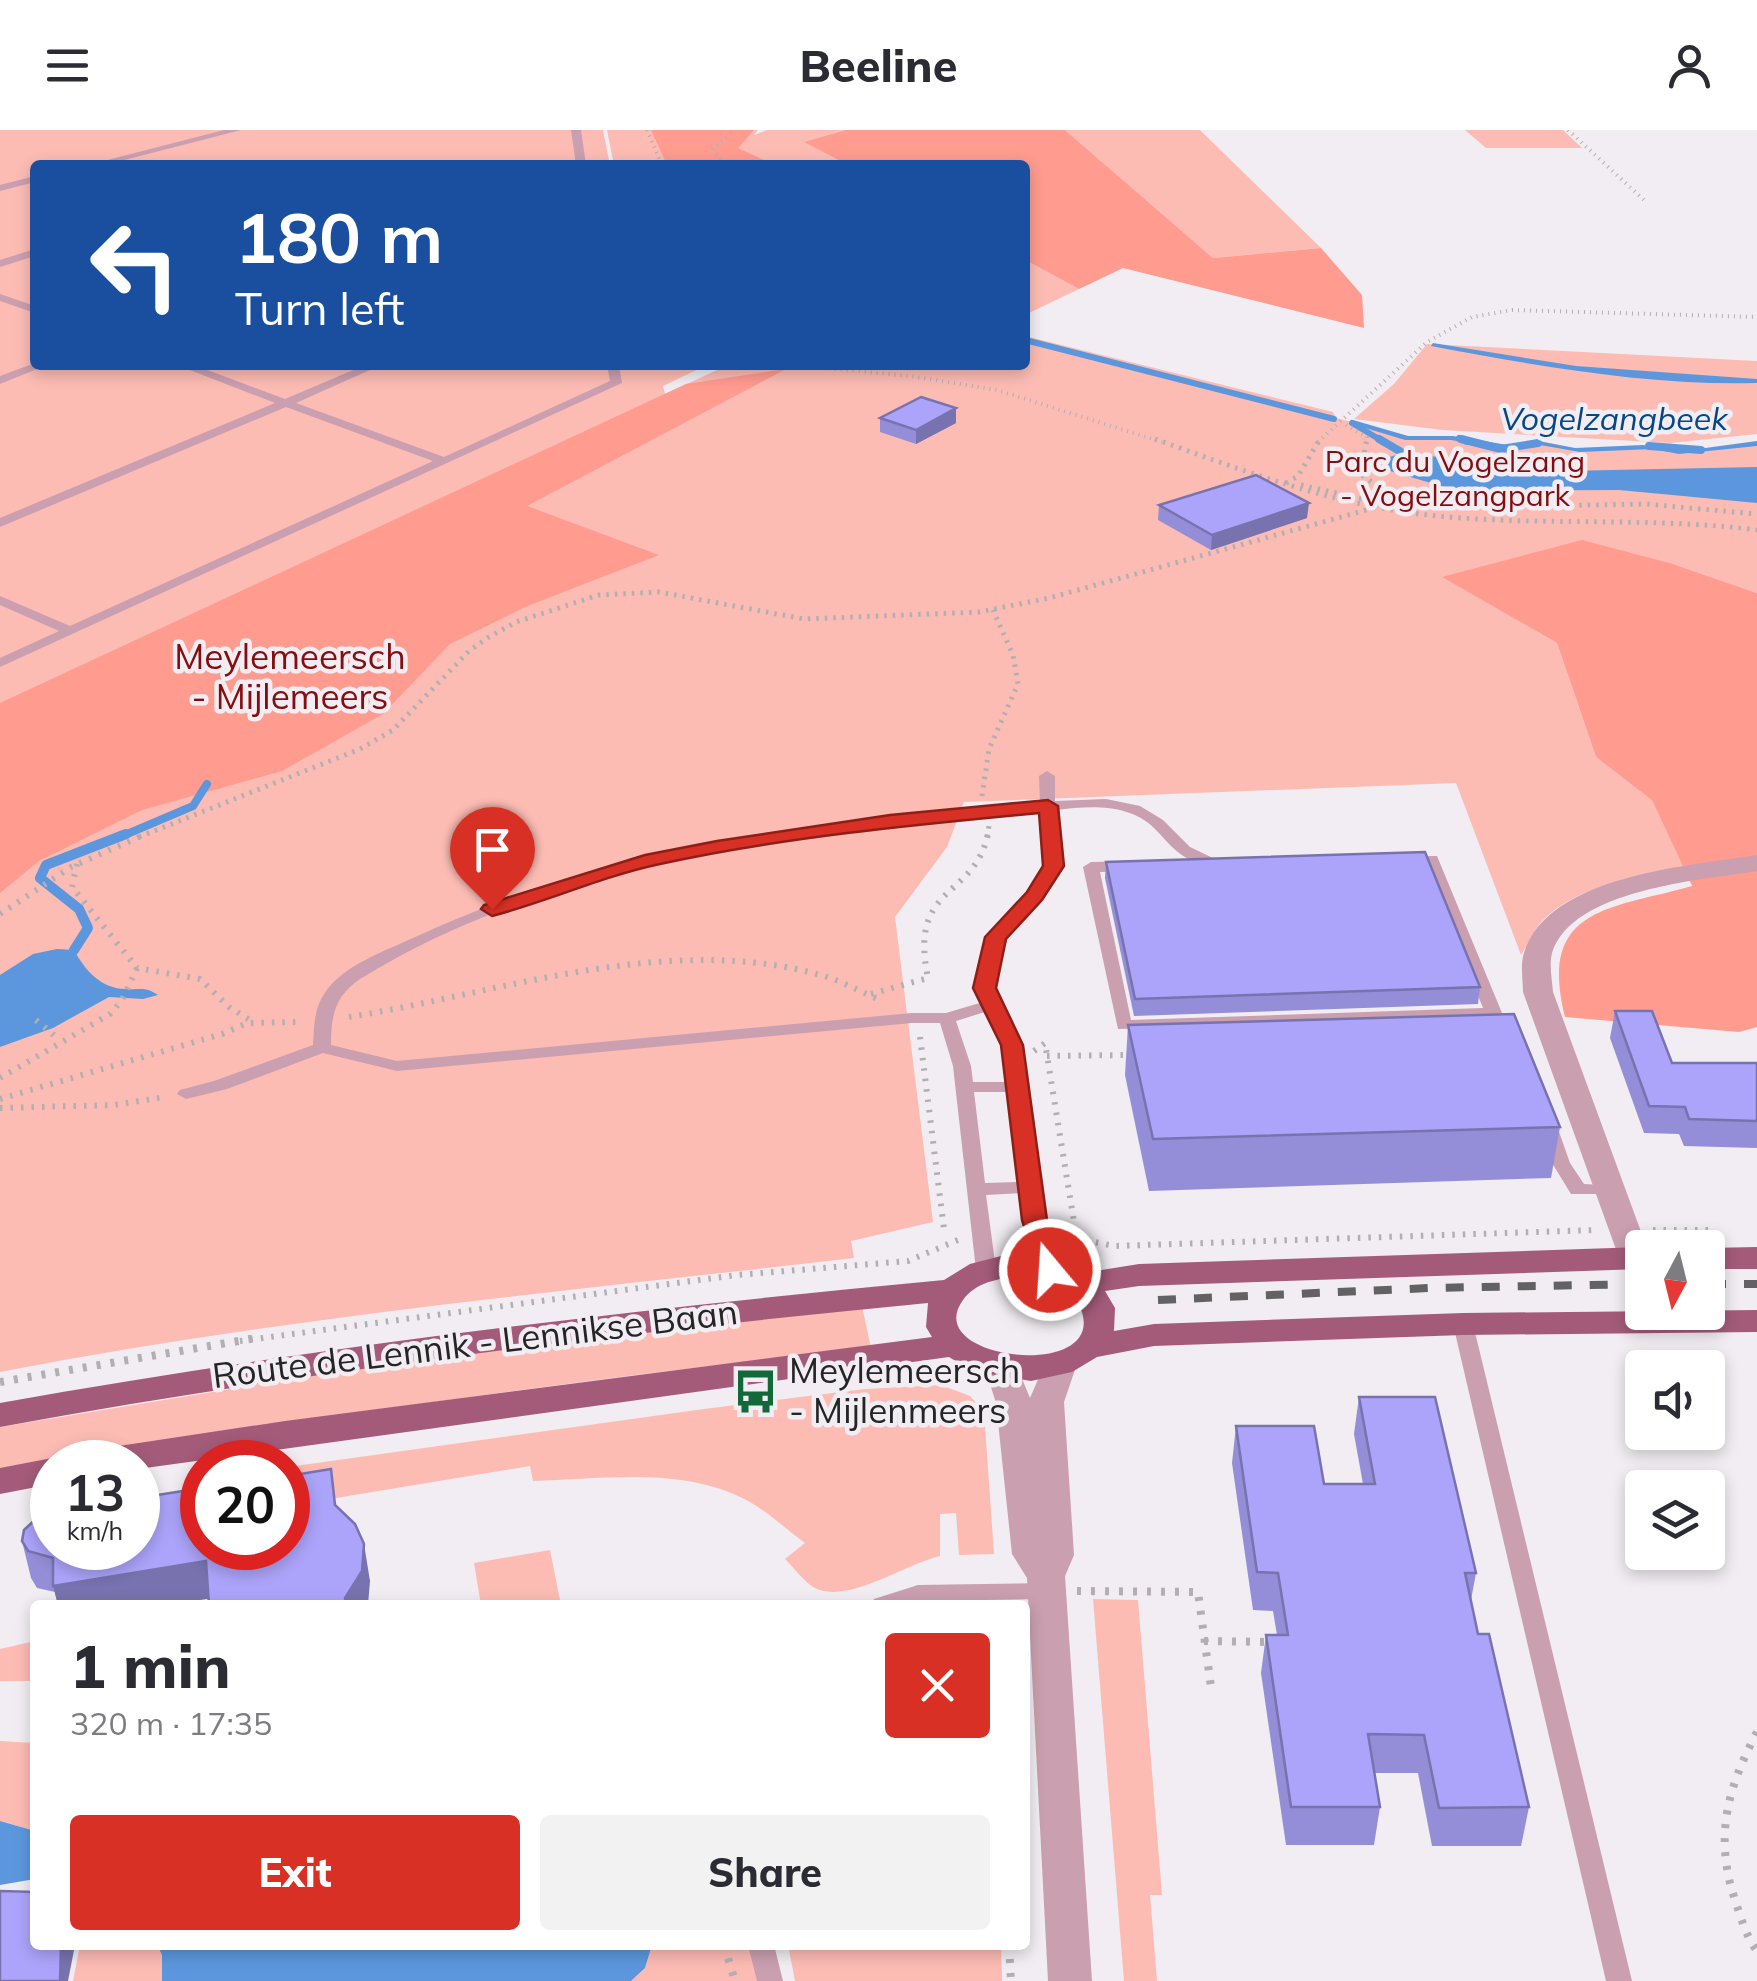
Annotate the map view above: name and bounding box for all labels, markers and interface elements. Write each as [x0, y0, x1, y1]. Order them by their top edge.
text: Beeline [800, 37, 957, 93]
icon: menu [40, 38, 95, 93]
icon: person [1662, 38, 1717, 93]
text: 180 m [235, 193, 443, 281]
icon: left [70, 200, 200, 330]
text: Turn left [235, 280, 404, 336]
water label: Vogelzangbeek [1500, 398, 1729, 438]
park label: Parc du Vogelzang - Vogelzangpark [1325, 442, 1585, 514]
park label: Meylemeersch - Mijlemeers [174, 634, 406, 718]
pin [450, 807, 535, 910]
icon: arrive [465, 822, 520, 877]
position arrow [998, 1218, 1102, 1322]
north arrow [1625, 1230, 1725, 1330]
map controls [1625, 1230, 1725, 1570]
street label: Route de Lennik - Lennikse Baan [210, 1289, 740, 1397]
place label: Meylemeersch - Mijlenmeers [789, 1348, 1020, 1432]
button: sound [1625, 1350, 1725, 1450]
bus stop icon: Meylemeersch - Mijlenmeers [732, 1367, 780, 1415]
speed limit sign: 20 [180, 1440, 310, 1570]
text: 13 [65, 1461, 125, 1524]
button: layers [1625, 1470, 1725, 1570]
text: km/h [67, 1515, 123, 1546]
text: 1 min [70, 1628, 231, 1703]
button: close [885, 1633, 990, 1738]
text: 320 m · 17:35 [70, 1703, 272, 1743]
button: Exit [70, 1815, 520, 1930]
button: Share [540, 1815, 990, 1930]

